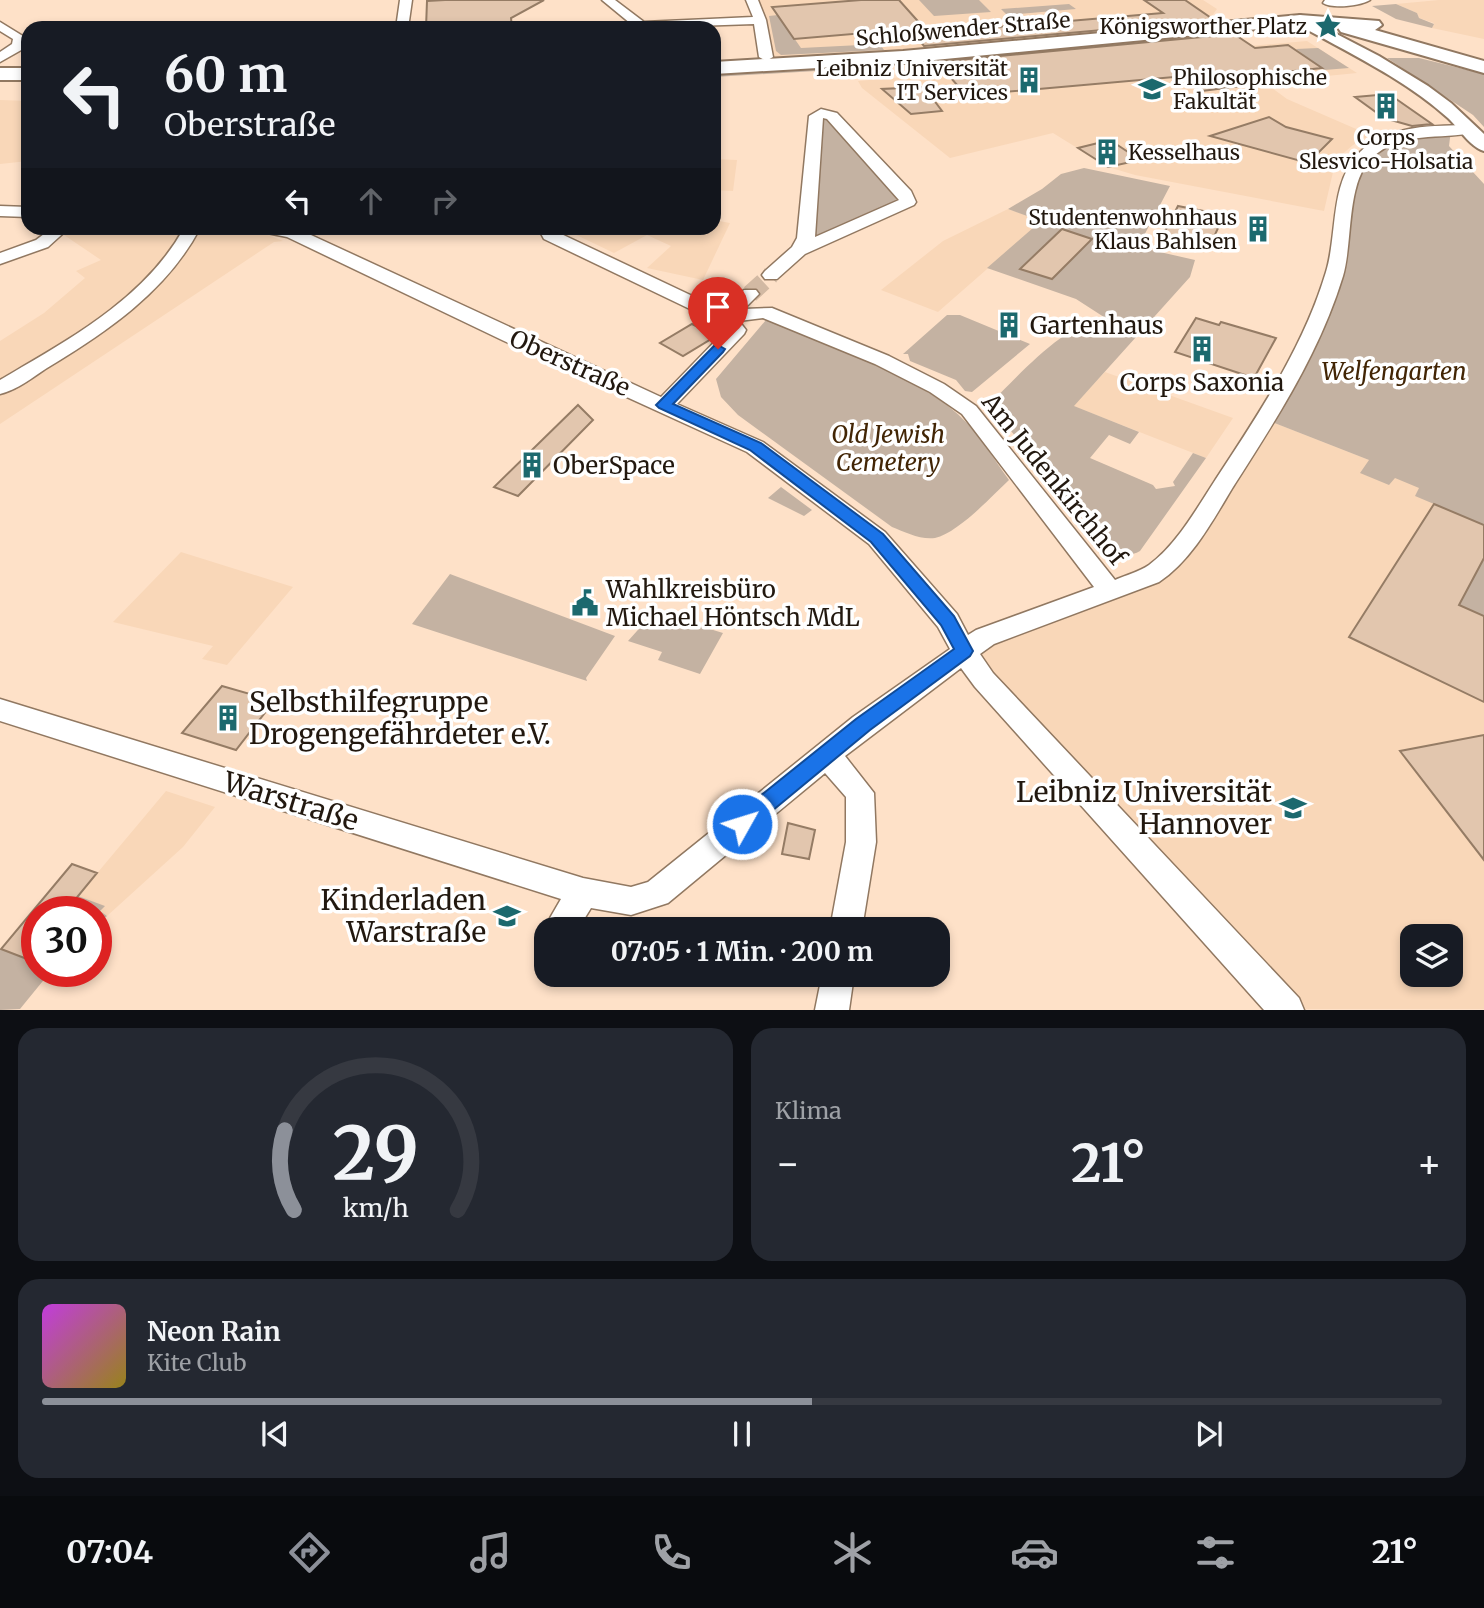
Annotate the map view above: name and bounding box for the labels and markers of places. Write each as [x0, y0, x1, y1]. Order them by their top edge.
place icon: Königsworther Platz [1313, 11, 1343, 41]
place label: Königsworther Platz [1100, 13, 1307, 40]
place label: Leibniz Universität IT Services [816, 55, 1008, 106]
place label: Philosophische Fakultät [1173, 64, 1327, 115]
building icon: Leibniz Universität IT Services [1014, 65, 1044, 95]
school or university icon: Philosophische Fakultät [1137, 74, 1167, 104]
building icon: Corps Slesvico-Holsatia [1371, 91, 1401, 121]
place label: Corps Slesvico-Holsatia [1299, 124, 1473, 175]
building icon: Kesselhaus [1092, 137, 1122, 167]
place label: Kesselhaus [1128, 139, 1240, 166]
place label: Studentenwohnhaus Klaus Bahlsen [1028, 204, 1237, 255]
building icon: Studentenwohnhaus Klaus Bahlsen [1243, 214, 1273, 244]
pin [688, 277, 748, 349]
building icon: Gartenhaus [994, 310, 1024, 340]
place label: Gartenhaus [1030, 310, 1164, 341]
building icon: Corps Saxonia [1187, 334, 1217, 364]
place label: Corps Saxonia [1120, 367, 1284, 398]
building icon: OberSpace [517, 450, 547, 480]
place label: OberSpace [553, 450, 675, 481]
place label: Wahlkreisbüro Michael Höntsch MdL [605, 574, 860, 633]
public building icon: Wahlkreisbüro Michael Höntsch MdL [570, 588, 600, 618]
place label: Selbsthilfegruppe Drogengefährdeter e.V. [249, 684, 551, 752]
building icon: Selbsthilfegruppe Drogengefährdeter e.V. [213, 703, 243, 733]
place label: Leibniz Universität Hannover [1016, 774, 1272, 842]
school or university icon: Leibniz Universität Hannover [1278, 793, 1308, 823]
place label: Kinderladen Warstraße [321, 882, 486, 950]
school or university icon: Kinderladen Warstraße [492, 901, 522, 931]

